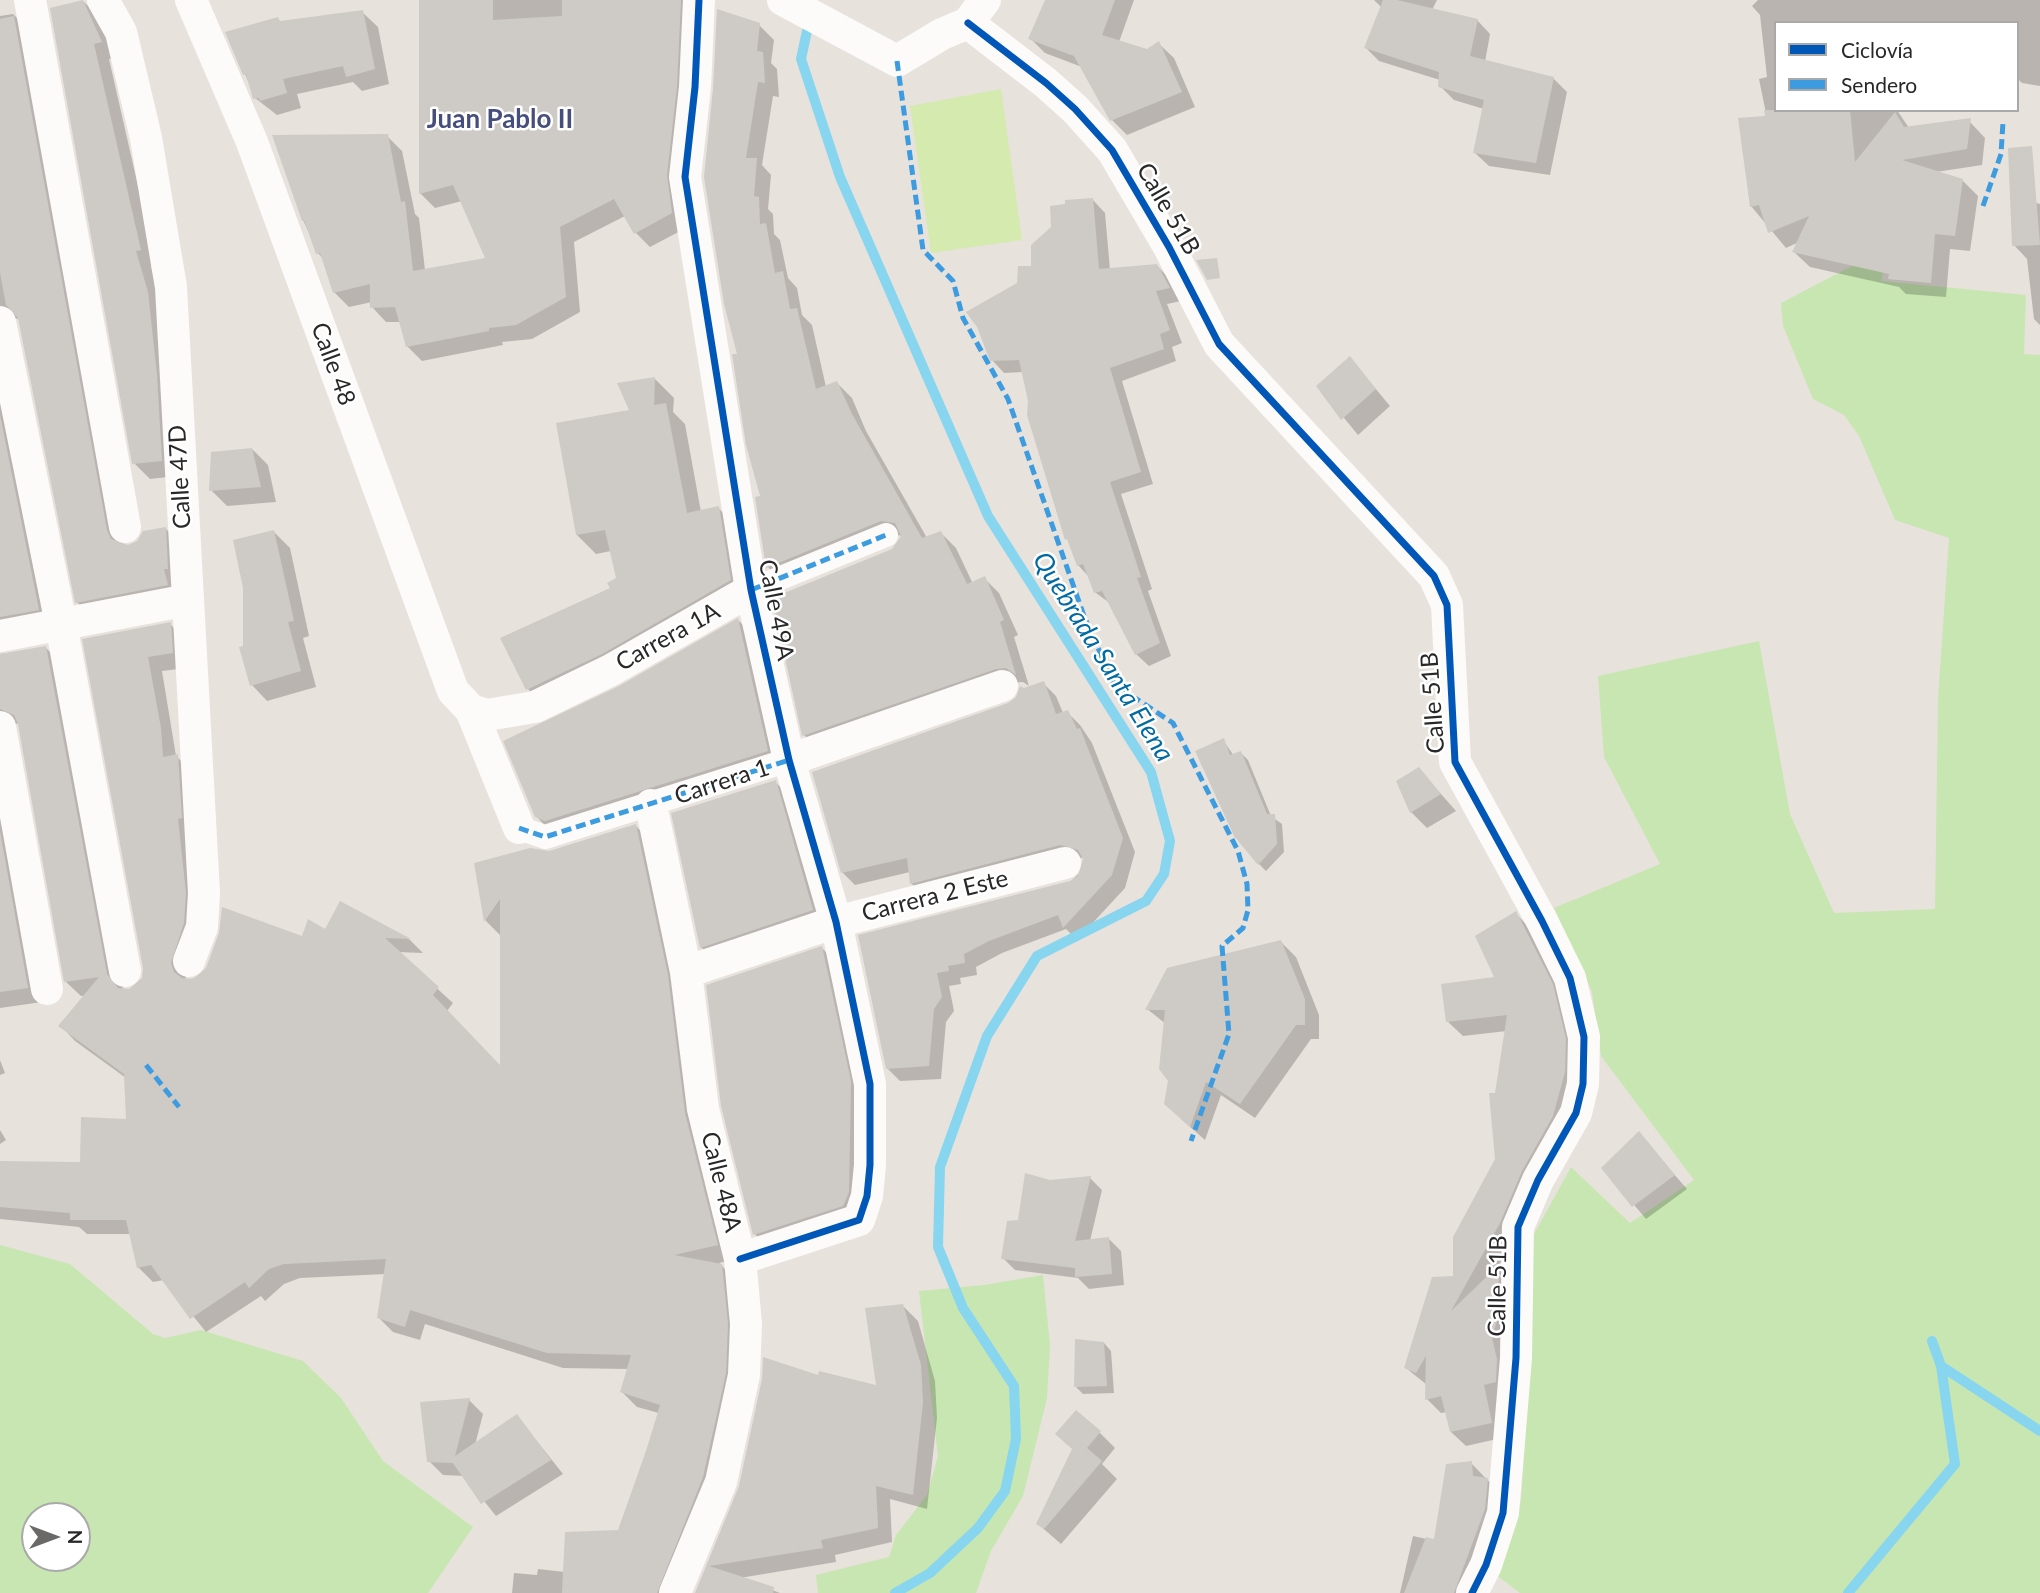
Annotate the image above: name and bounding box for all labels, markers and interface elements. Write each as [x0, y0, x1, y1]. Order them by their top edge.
legend [1774, 21, 2019, 112]
text: Ciclovía [1841, 37, 1913, 62]
text: Sendero [1841, 72, 1917, 97]
district label: Juan Pablo II [427, 104, 573, 136]
street label: Calle 51B [1130, 158, 1206, 260]
street label: Calle 48 [305, 319, 361, 409]
street label: Calle 47D [163, 424, 197, 530]
water label: Quebrada Santa Elena [1026, 546, 1180, 768]
street label: Calle 49A [752, 557, 800, 663]
street label: Carrera 1A [611, 597, 725, 677]
street label: Calle 51B [1415, 651, 1451, 755]
street label: Carrera 1 [671, 753, 773, 811]
street label: Carrera 2 Este [859, 864, 1011, 928]
street label: Calle 48A [695, 1129, 747, 1235]
street label: Calle 51B [1483, 1235, 1513, 1337]
north arrow [21, 1502, 91, 1572]
text: N [64, 1530, 87, 1544]

